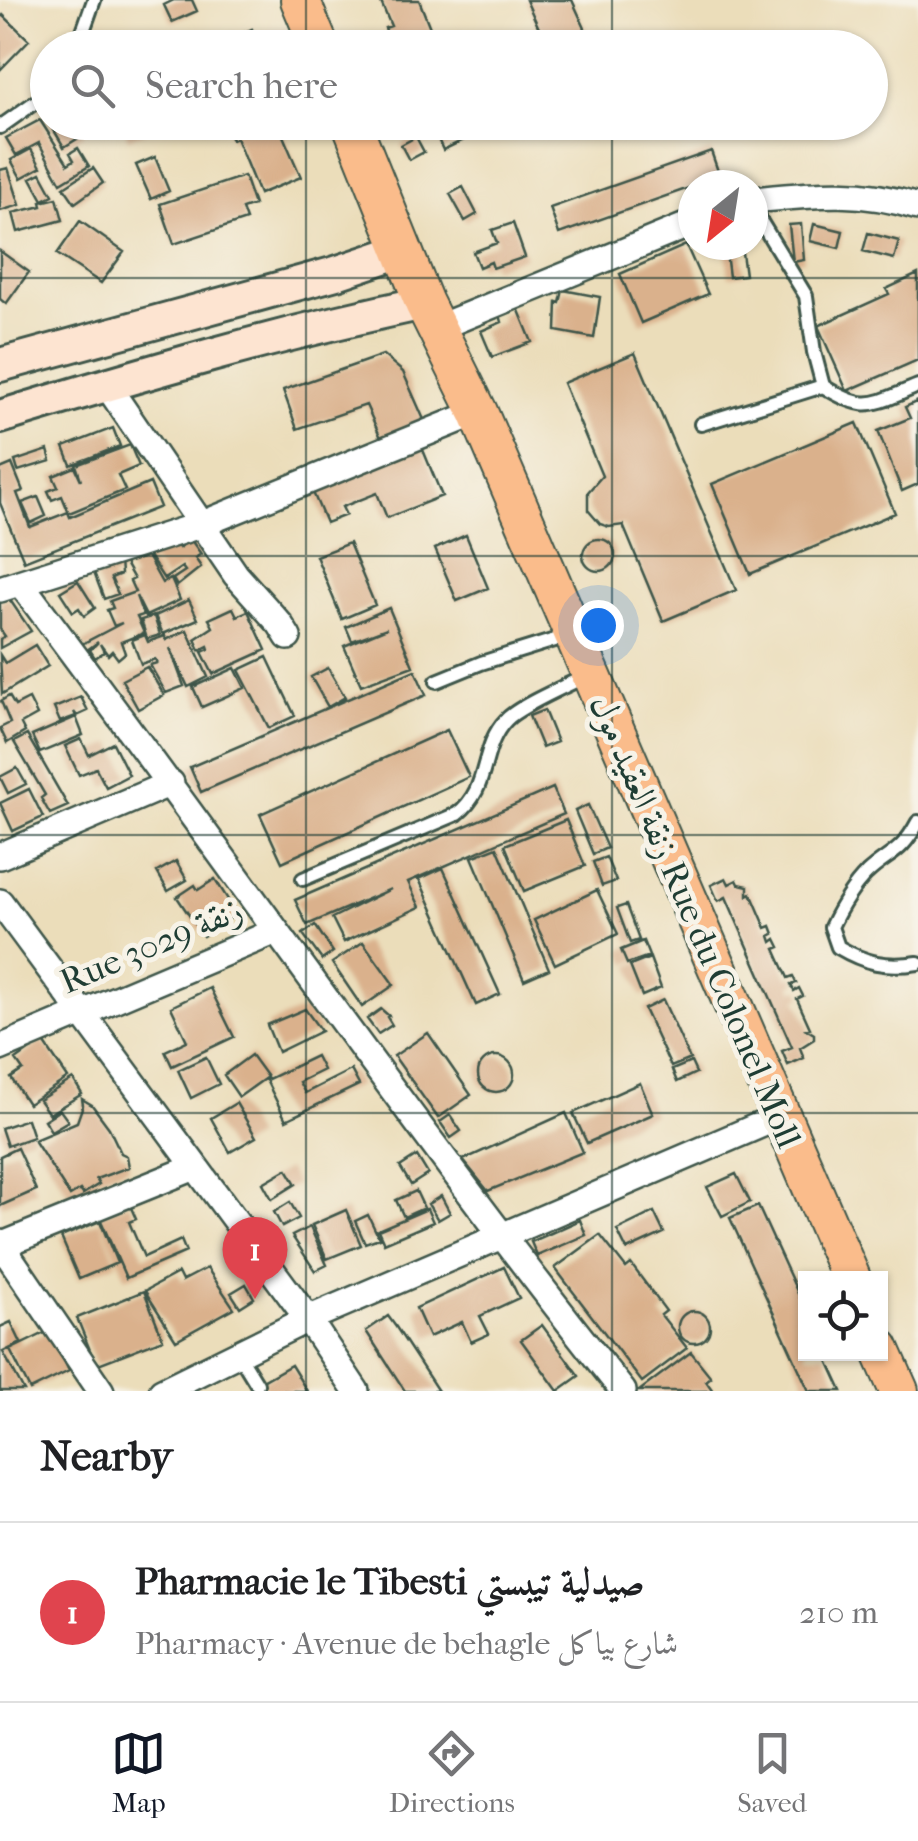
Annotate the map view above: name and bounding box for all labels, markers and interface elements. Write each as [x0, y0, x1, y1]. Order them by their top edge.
search box [30, 30, 888, 140]
icon: search [65, 58, 120, 113]
text: Search here [145, 63, 338, 108]
north arrow [678, 170, 768, 260]
your location [573, 600, 624, 651]
street label: زنقة العقيد مول Rue du Colonel Moll [580, 689, 810, 1154]
street label: Rue 3029 زنقة [54, 889, 248, 1002]
pin: 1 [222, 1216, 288, 1299]
map controls [798, 1271, 888, 1361]
button: locate [798, 1271, 888, 1361]
text: Nearby [40, 1432, 172, 1481]
text: Pharmacie le Tibesti صيدلية تيبستي [135, 1559, 645, 1604]
text: 1 [67, 1594, 78, 1631]
text: 210 m [799, 1594, 878, 1631]
text: Pharmacy · Avenue de behagle شارع بياكل [135, 1625, 678, 1662]
tab: Map [111, 1726, 166, 1819]
tab: Directions [389, 1726, 515, 1819]
tab: Saved [737, 1726, 807, 1819]

